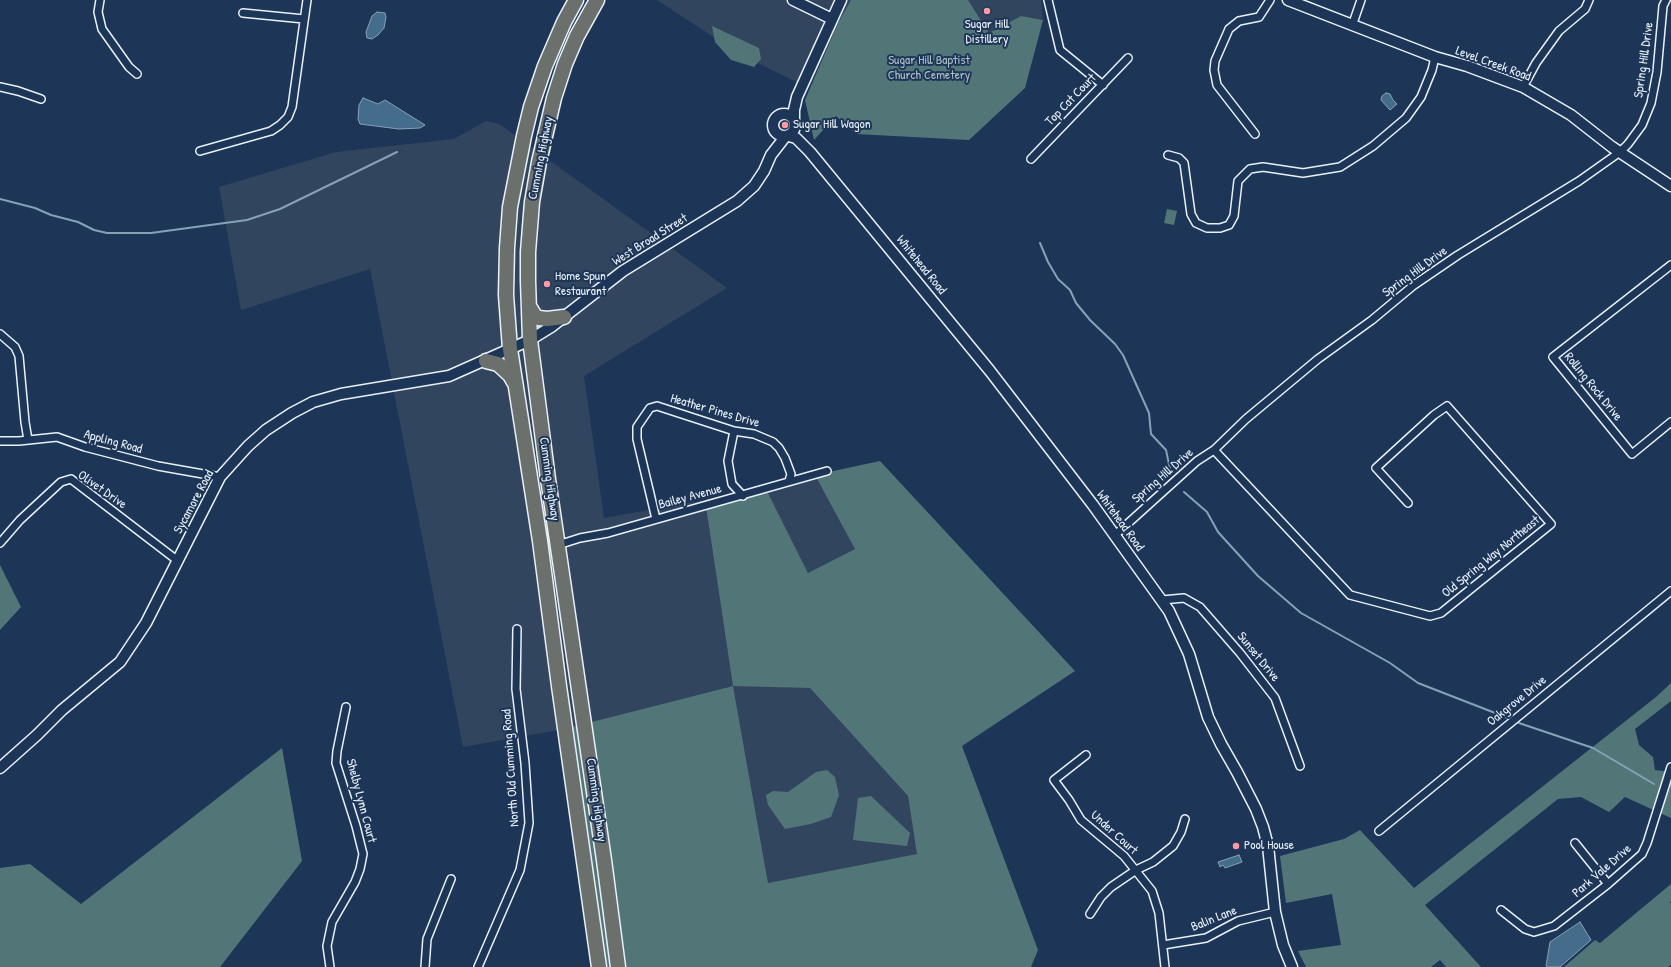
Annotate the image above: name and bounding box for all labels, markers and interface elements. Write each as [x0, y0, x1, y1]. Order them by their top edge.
marker: Sugar Hill Distillery [982, 6, 992, 16]
place label: Sugar Hill Distillery [965, 17, 1009, 48]
street label: Spring Hill Drive [1631, 21, 1657, 99]
street label: Level Creek Road [1453, 43, 1533, 85]
park label: Sugar Hill Baptist Church Cemetery [888, 53, 970, 84]
street label: Top Cat Court [1042, 71, 1100, 129]
street label: Cumming Highway [525, 115, 557, 201]
place label: Sugar Hill Wagon [793, 117, 871, 133]
marker: Sugar Hill Wagon [780, 120, 790, 130]
street label: West Broad Street [609, 211, 691, 269]
street label: Whitehead Road [893, 232, 949, 298]
street label: Spring Hill Drive [1380, 243, 1450, 301]
place label: Home Spun Restaurant [555, 269, 606, 300]
marker: Home Spun Restaurant [542, 279, 552, 289]
street label: Rolling Rock Drive [1561, 350, 1625, 424]
street label: Heather Pines Drive [669, 391, 761, 431]
street label: Appling Road [82, 427, 144, 457]
street label: Cumming Highway [535, 436, 563, 522]
street label: Spring Hill Drive [1129, 445, 1197, 507]
street label: Sycamore Road [171, 467, 217, 537]
street label: Olivet Drive [75, 468, 129, 512]
street label: Bailey Avenue [657, 481, 723, 513]
street label: Whitehead Road [1093, 488, 1147, 554]
street label: Old Spring Way Northeast [1439, 513, 1543, 601]
street label: Sunset Drive [1233, 629, 1283, 685]
street label: Oakgrove Drive [1484, 672, 1550, 730]
street label: North Old Cumming Road [499, 709, 523, 827]
street label: Shelby Lynn Court [342, 757, 380, 845]
street label: Cumming Highway [582, 757, 610, 843]
street label: Under Court [1087, 808, 1141, 858]
place label: Pool House [1244, 838, 1294, 854]
marker: Pool House [1231, 841, 1241, 851]
street label: Park Vale Drive [1569, 841, 1635, 901]
street label: Balin Lane [1189, 903, 1239, 935]

